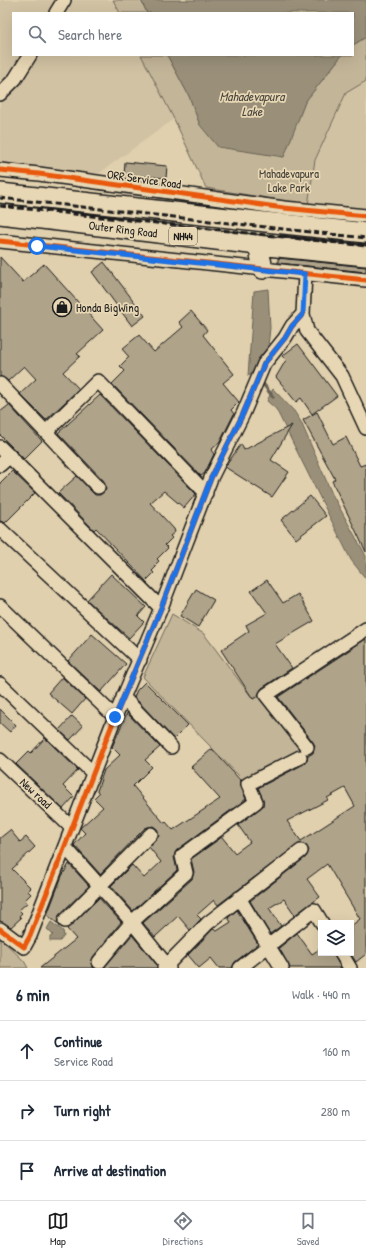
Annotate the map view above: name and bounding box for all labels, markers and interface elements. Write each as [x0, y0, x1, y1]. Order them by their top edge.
search box [12, 12, 354, 56]
icon: search [26, 23, 48, 45]
text: Search here [58, 24, 122, 45]
water label: Mahadevapura Lake [220, 87, 286, 120]
street label: ORR Service Road [106, 165, 182, 193]
park label: Mahadevapura Lake Park [259, 165, 319, 196]
street label: Outer Ring Road [88, 216, 159, 242]
road number: NH44 [169, 227, 197, 245]
route start [28, 237, 46, 255]
shop icon: Honda BigWing [51, 296, 73, 318]
place label: Honda BigWing [76, 299, 139, 316]
route end [106, 708, 124, 726]
street label: New road [16, 774, 56, 812]
map controls [318, 920, 354, 956]
button: layers [318, 920, 354, 956]
text: 6 min [16, 983, 50, 1006]
text: Walk · 440 m [292, 985, 350, 1003]
text: Continue [54, 1031, 102, 1052]
icon: ahead [16, 1040, 38, 1062]
text: 160 m [322, 1042, 350, 1060]
text: Service Road [54, 1052, 113, 1070]
icon: right [16, 1100, 38, 1122]
text: Turn right [54, 1100, 110, 1121]
text: 280 m [321, 1102, 350, 1120]
icon: arrive [16, 1160, 38, 1182]
text: Arrive at destination [54, 1160, 166, 1181]
tab: Map [47, 1210, 69, 1248]
tab: Directions [163, 1210, 203, 1248]
tab: Saved [297, 1210, 319, 1248]

